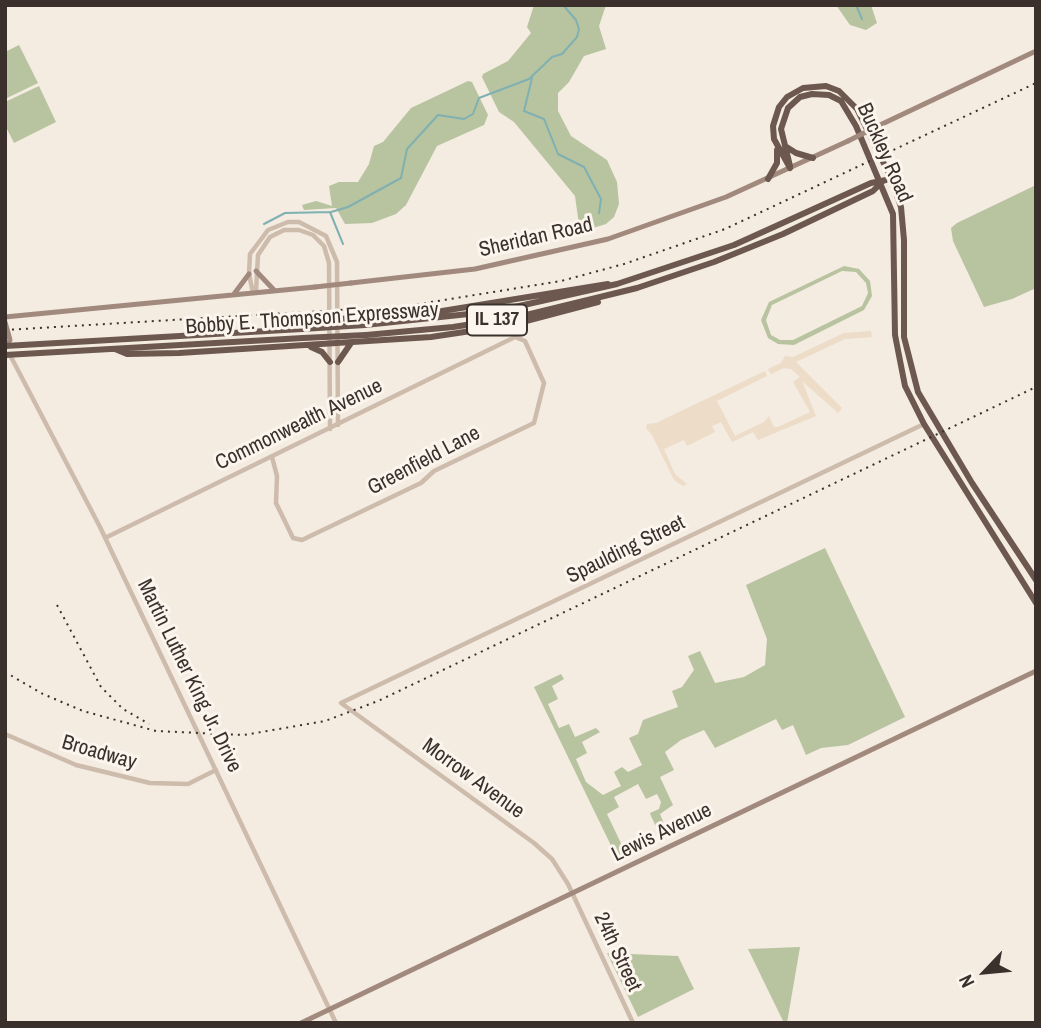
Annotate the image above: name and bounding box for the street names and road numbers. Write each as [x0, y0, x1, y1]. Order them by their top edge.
street label: Buckley Road [851, 99, 917, 207]
street label: Sheridan Road [477, 213, 595, 263]
street label: Bobby E. Thompson Expressway [185, 298, 439, 340]
road number: IL 137 [467, 304, 527, 336]
street label: Commonwealth Avenue [211, 374, 387, 476]
street label: Greenfield Lane [364, 421, 484, 501]
street label: Spaulding Street [563, 511, 689, 589]
street label: Martin Luther King Jr. Drive [131, 575, 247, 777]
street label: Broadway [59, 730, 139, 776]
street label: Morrow Avenue [417, 733, 529, 825]
street label: Lewis Avenue [608, 798, 716, 868]
street label: 24th Street [588, 908, 646, 996]

